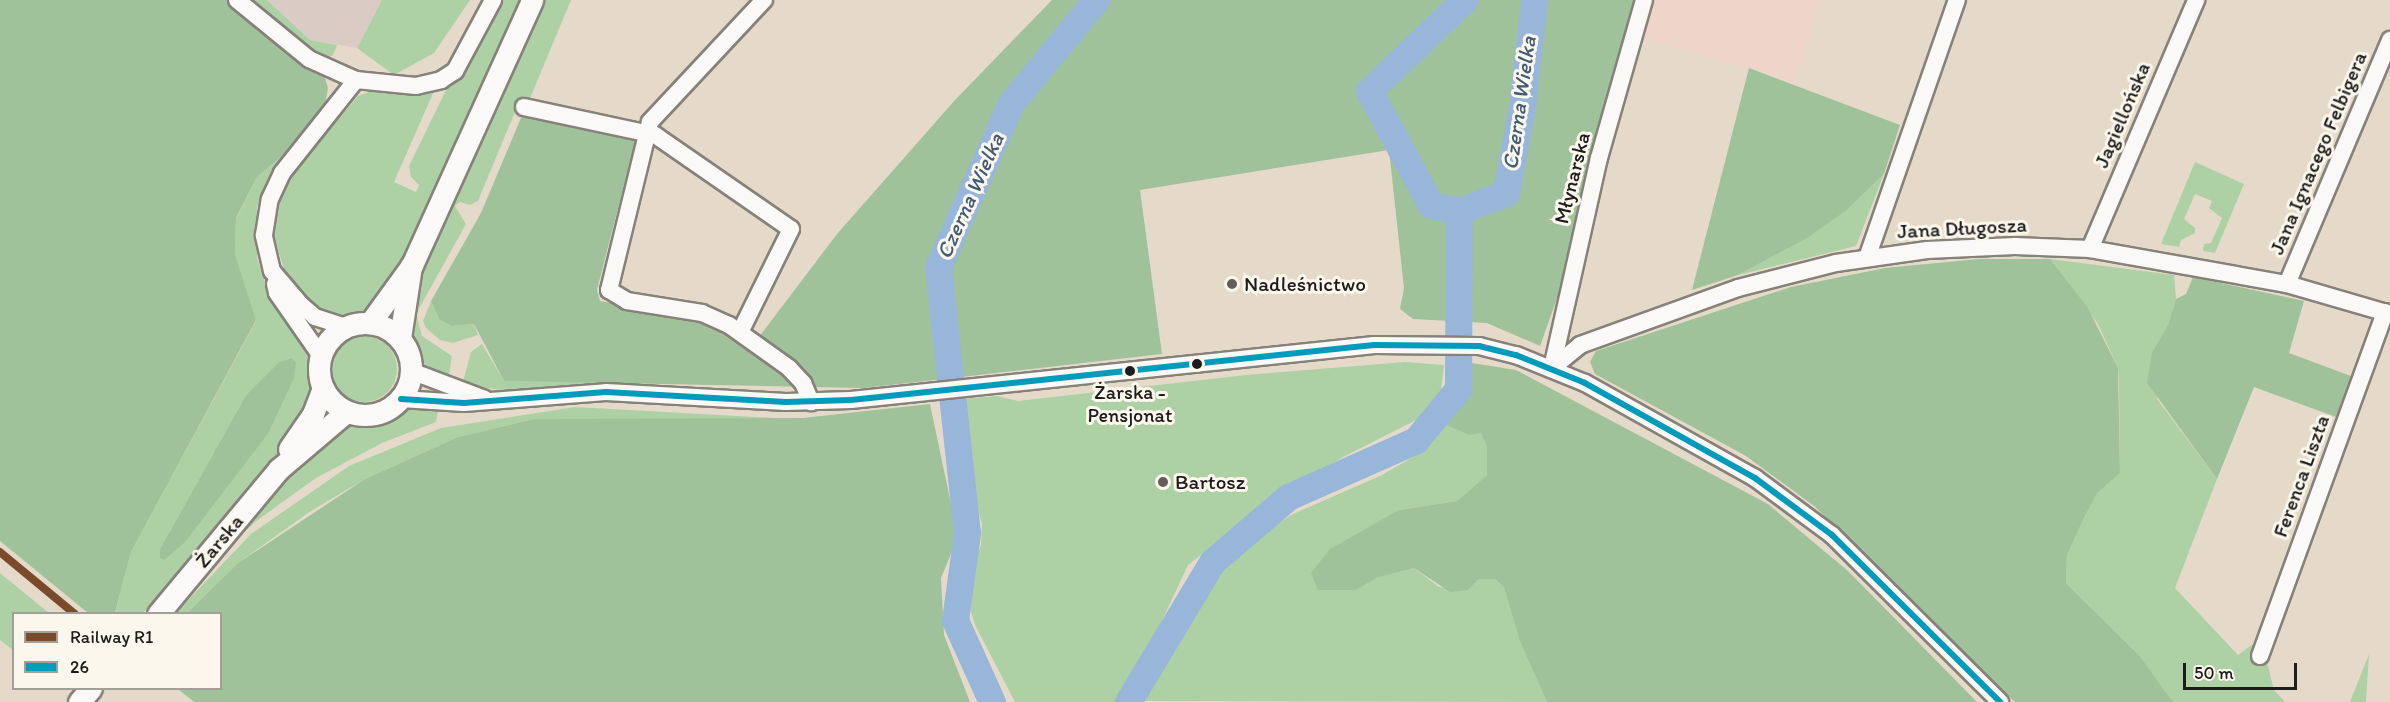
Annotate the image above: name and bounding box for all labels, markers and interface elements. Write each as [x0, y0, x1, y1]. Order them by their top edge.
water label: Czerna Wielka [1497, 34, 1541, 172]
street label: Jana Ignacego Felbigera [2264, 48, 2372, 258]
street label: Jagiellońska [2089, 59, 2155, 171]
water label: Czerna Wielka [930, 129, 1010, 263]
street label: Młynarska [1548, 130, 1596, 226]
street label: Jana Długosza [1896, 212, 2028, 244]
place label: Nadleśnictwo [1244, 271, 1366, 297]
marker: Nadleśnictwo [1225, 277, 1239, 291]
unlabelled marker [1191, 358, 1203, 370]
marker: Żarska - Pensjonat [1124, 365, 1136, 377]
place label: Żarska - Pensjonat [1088, 380, 1172, 427]
street label: Ferenca Liszta [2267, 411, 2335, 541]
place label: Bartosz [1175, 469, 1246, 495]
marker: Bartosz [1156, 475, 1170, 489]
street label: Żarska [189, 509, 249, 573]
legend [12, 612, 222, 690]
text: Railway R1 [70, 626, 153, 648]
scale bar [2186, 651, 2300, 689]
text: 26 [70, 656, 89, 678]
text: 50 m [2194, 662, 2234, 684]

